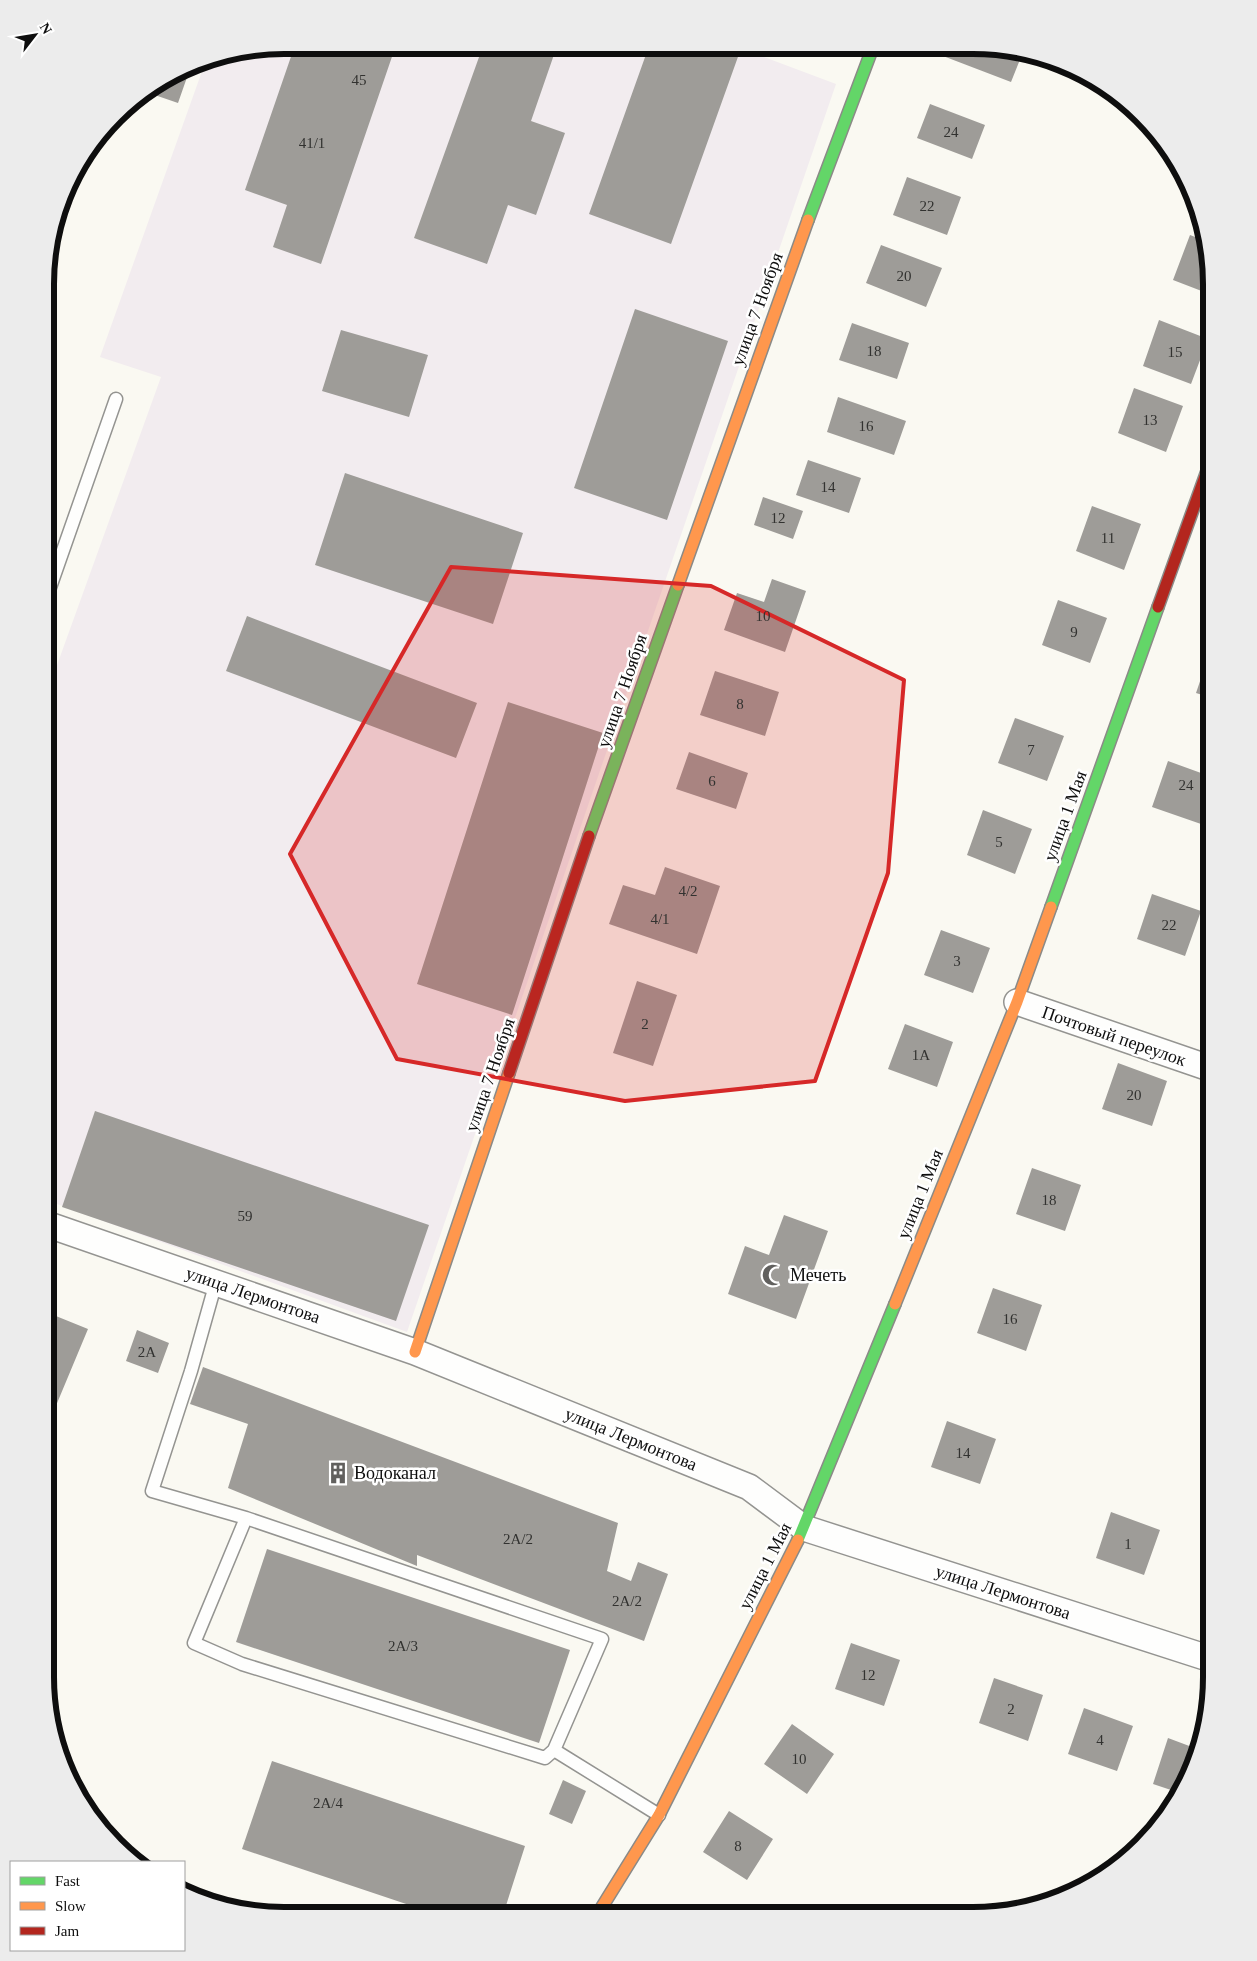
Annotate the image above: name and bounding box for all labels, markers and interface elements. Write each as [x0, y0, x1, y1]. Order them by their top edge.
north arrow [10, 10, 60, 60]
text: N [37, 20, 55, 37]
house number: 45 [352, 72, 367, 88]
house number: 24 [944, 124, 959, 140]
house number: 41/1 [299, 135, 325, 151]
house number: 22 [920, 198, 935, 214]
street label: улица 7 Ноября [727, 250, 787, 368]
house number: 20 [897, 268, 912, 284]
house number: 18 [867, 343, 882, 359]
house number: 15 [1168, 344, 1183, 360]
house number: 13 [1143, 412, 1158, 428]
house number: 16 [859, 418, 874, 434]
house number: 14 [821, 479, 836, 495]
house number: 12 [771, 510, 786, 526]
house number: 11 [1101, 530, 1115, 546]
house number: 10 [756, 608, 771, 624]
house number: 9 [1070, 624, 1078, 640]
street label: улица 7 Ноября [593, 632, 651, 750]
house number: 8 [736, 696, 744, 712]
house number: 7 [1027, 742, 1035, 758]
street label: улица 1 Мая [1039, 768, 1091, 864]
house number: 6 [708, 773, 716, 789]
house number: 24 [1179, 777, 1194, 793]
house number: 5 [995, 834, 1003, 850]
house number: 4/2 [678, 883, 698, 899]
house number: 4/1 [650, 911, 670, 927]
house number: 22 [1162, 917, 1177, 933]
house number: 3 [953, 953, 961, 969]
street label: Почтовый переулок [1039, 1002, 1189, 1070]
street label: улица 7 Ноября [461, 1016, 519, 1134]
house number: 2 [641, 1016, 649, 1032]
house number: 1А [912, 1047, 930, 1063]
house number: 20 [1127, 1087, 1142, 1103]
street label: улица 1 Мая [893, 1146, 947, 1242]
house number: 18 [1042, 1192, 1057, 1208]
house number: 59 [238, 1208, 253, 1224]
mosque icon: Мечеть [760, 1262, 786, 1288]
street label: улица Лермонтова [183, 1263, 323, 1327]
place label: Мечеть [790, 1265, 846, 1285]
house number: 16 [1003, 1311, 1018, 1327]
house number: 2А [138, 1344, 156, 1360]
street label: улица Лермонтова [562, 1403, 700, 1475]
house number: 14 [956, 1445, 971, 1461]
building icon: Водоканал [325, 1460, 351, 1486]
place label: Водоканал [354, 1463, 436, 1483]
street label: улица 1 Мая [735, 1519, 795, 1613]
house number: 2А/2 [503, 1531, 533, 1547]
house number: 1 [1124, 1536, 1132, 1552]
street label: улица Лермонтова [933, 1561, 1073, 1623]
house number: 2А/2 [612, 1593, 642, 1609]
house number: 2А/3 [388, 1638, 418, 1654]
house number: 12 [861, 1667, 876, 1683]
house number: 2 [1007, 1701, 1015, 1717]
house number: 4 [1096, 1732, 1104, 1748]
house number: 10 [792, 1751, 807, 1767]
house number: 2А/4 [313, 1795, 344, 1811]
house number: 8 [734, 1838, 742, 1854]
legend [10, 1861, 185, 1951]
text: Fast [55, 1873, 81, 1889]
text: Slow [55, 1898, 86, 1914]
text: Jam [55, 1923, 79, 1939]

